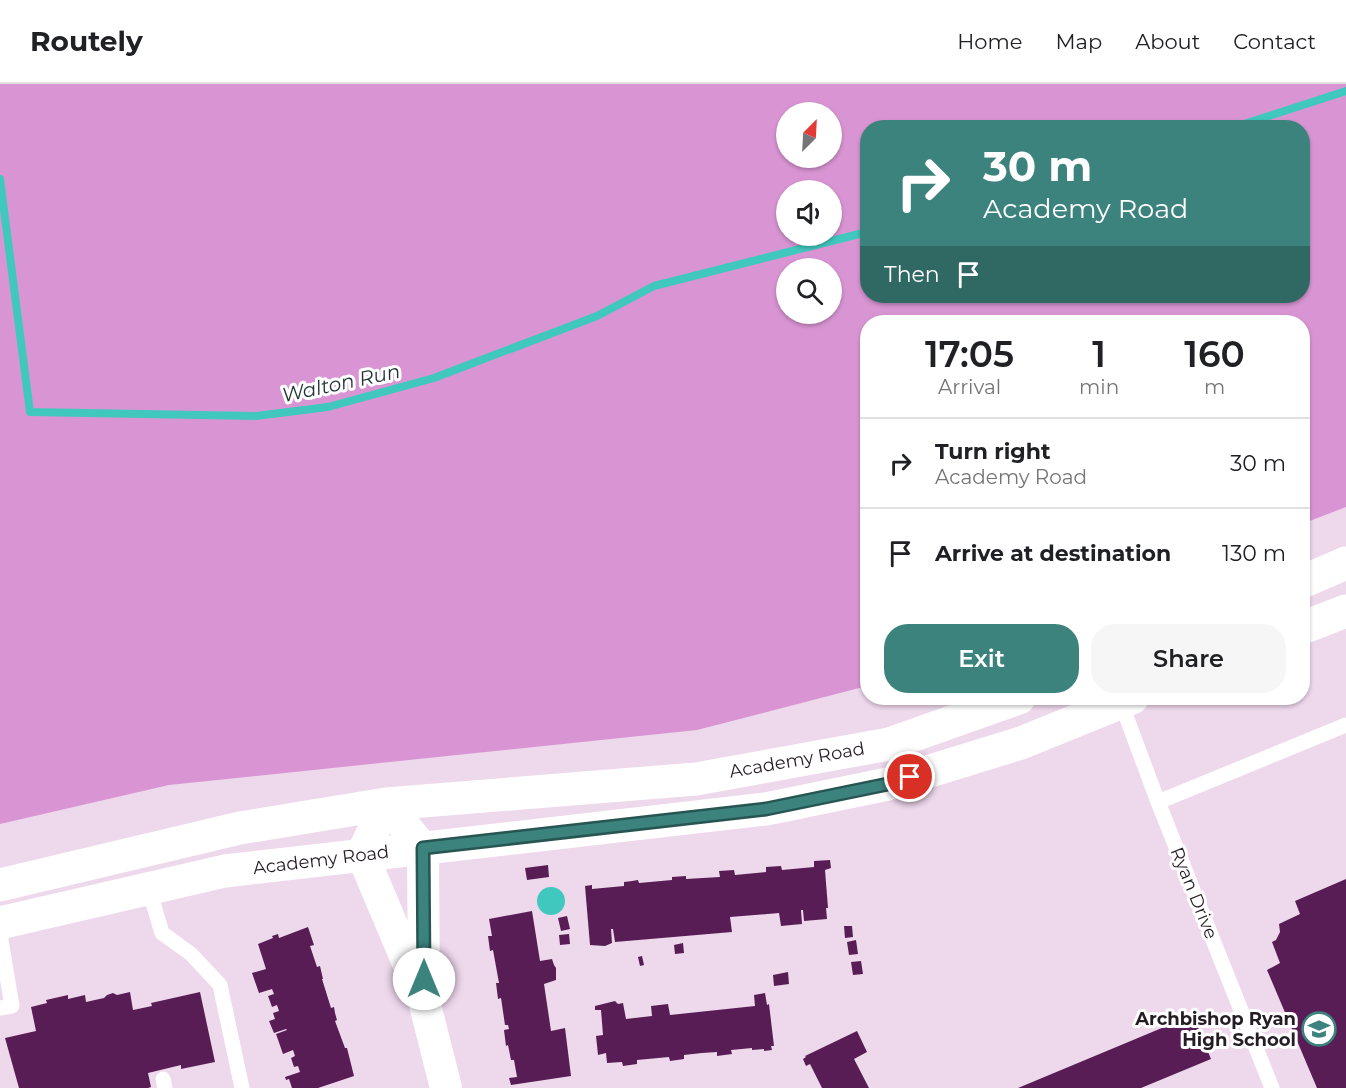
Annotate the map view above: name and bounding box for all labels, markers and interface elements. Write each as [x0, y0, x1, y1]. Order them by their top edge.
text: Routely [30, 24, 143, 58]
text: Home [957, 29, 1022, 54]
text: Map [1055, 29, 1102, 54]
text: About [1135, 29, 1200, 54]
text: Contact [1233, 29, 1316, 54]
north arrow [776, 102, 842, 168]
map controls [776, 102, 842, 324]
text: 30 m [983, 140, 1092, 192]
icon: right [884, 144, 962, 222]
button: sound [776, 180, 842, 246]
text: Academy Road [983, 192, 1188, 225]
button: search [776, 258, 842, 324]
icon: arrive [952, 258, 985, 291]
text: Then [884, 261, 940, 288]
text: 17:05 [925, 332, 1014, 376]
text: 1 [1092, 332, 1106, 376]
text: 160 [1184, 332, 1245, 376]
water label: Walton Run [280, 359, 402, 407]
text: Arrival [938, 375, 1001, 399]
text: min [1079, 375, 1119, 399]
text: m [1204, 375, 1225, 399]
text: Turn right [935, 438, 1050, 465]
icon: right [884, 447, 917, 480]
text: 30 m [1230, 450, 1286, 477]
text: Academy Road [935, 465, 1087, 489]
icon: arrive [884, 537, 917, 570]
text: Arrive at destination [935, 540, 1171, 567]
text: 130 m [1222, 540, 1286, 567]
button: Exit [884, 624, 1079, 693]
button: Share [1091, 624, 1286, 693]
street label: Academy Road [728, 737, 866, 783]
pin [884, 751, 935, 802]
icon: arrive [893, 760, 926, 793]
street label: Academy Road [252, 841, 390, 879]
street label: Ryan Drive [1166, 844, 1222, 942]
position arrow [392, 947, 456, 1011]
place label: Archbishop Ryan High School [1134, 1008, 1296, 1051]
school or university icon: Archbishop Ryan High School [1301, 1011, 1337, 1047]

